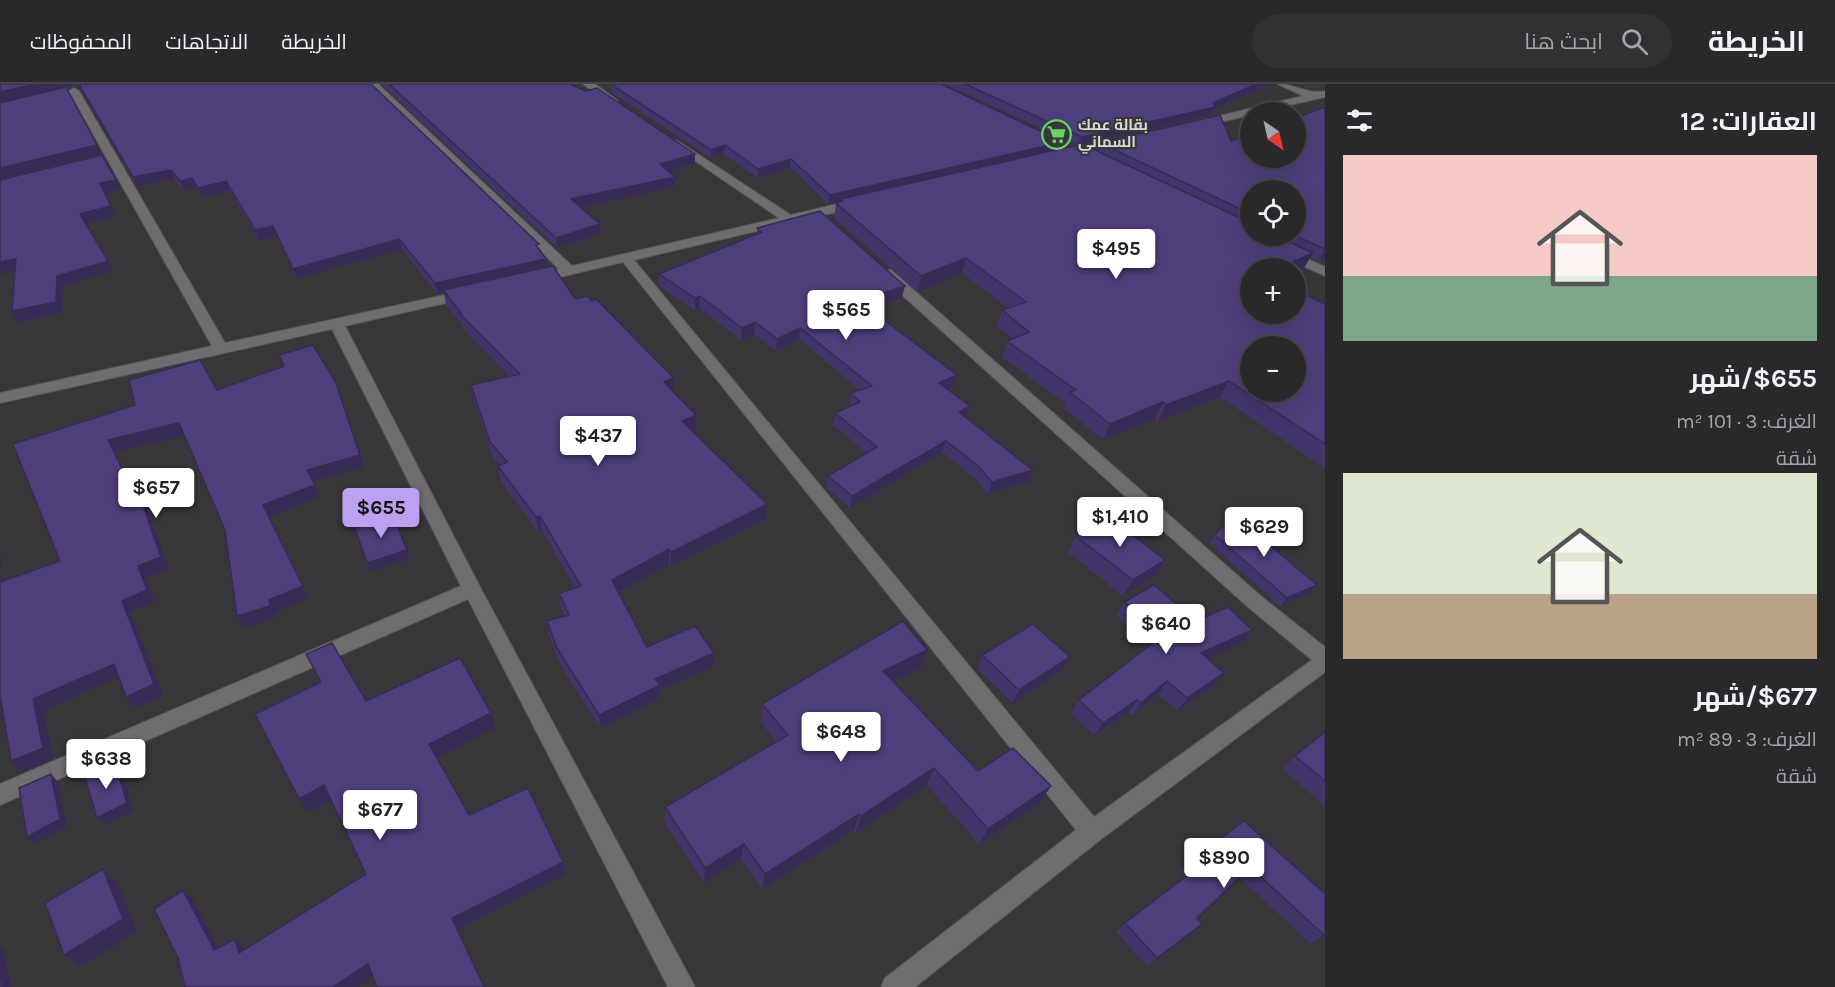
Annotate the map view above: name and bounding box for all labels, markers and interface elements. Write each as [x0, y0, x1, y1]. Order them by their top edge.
search box [1252, 14, 1672, 68]
icon: search [1618, 25, 1651, 58]
text: الخريطة [1708, 25, 1805, 58]
text: ابحث هنا [1524, 29, 1603, 55]
text: المحفوظات [30, 30, 132, 54]
text: الاتجاهات [165, 30, 248, 54]
text: الخريطة [281, 30, 347, 54]
north arrow [1240, 102, 1306, 168]
map controls [1240, 102, 1306, 402]
icon: filters [1343, 104, 1376, 137]
text: العقارات: 12 [1680, 106, 1817, 137]
place label: بقالة عمك السماني [1078, 116, 1148, 154]
supermarket icon: بقالة عمك السماني [1041, 118, 1073, 150]
button: locate [1240, 180, 1306, 246]
icon: home [1526, 194, 1634, 302]
pin: $495 [1080, 229, 1152, 280]
text: $495 [1091, 237, 1141, 260]
button: + [1240, 258, 1306, 324]
pin: $565 [810, 290, 882, 341]
text: $565 [821, 298, 871, 321]
button: − [1240, 336, 1306, 402]
text: $655/شهر [1690, 363, 1817, 394]
text: الغرف: 3 · 101 m² [1676, 410, 1817, 433]
pin: $437 [562, 416, 634, 467]
text: $437 [574, 424, 622, 447]
text: شقة [1776, 447, 1817, 470]
pin: $657 [120, 468, 192, 519]
text: $657 [132, 476, 180, 499]
pin: $655 [345, 488, 417, 539]
text: $655 [356, 496, 406, 519]
pin: $1,410 [1071, 497, 1169, 548]
text: $1,410 [1091, 505, 1149, 528]
pin: $629 [1228, 507, 1300, 558]
icon: home [1526, 512, 1634, 620]
text: $629 [1239, 515, 1289, 538]
pin: $640 [1130, 604, 1202, 655]
text: $640 [1141, 612, 1191, 635]
text: $677/شهر [1694, 681, 1817, 712]
pin: $648 [805, 712, 877, 763]
text: $648 [816, 720, 866, 743]
text: الغرف: 3 · 89 m² [1677, 728, 1817, 751]
pin: $638 [70, 739, 142, 790]
text: $638 [80, 747, 132, 770]
text: شقة [1776, 765, 1817, 788]
pin: $677 [344, 790, 416, 841]
text: $677 [357, 798, 403, 821]
pin: $890 [1188, 838, 1260, 889]
text: $890 [1198, 846, 1250, 869]

